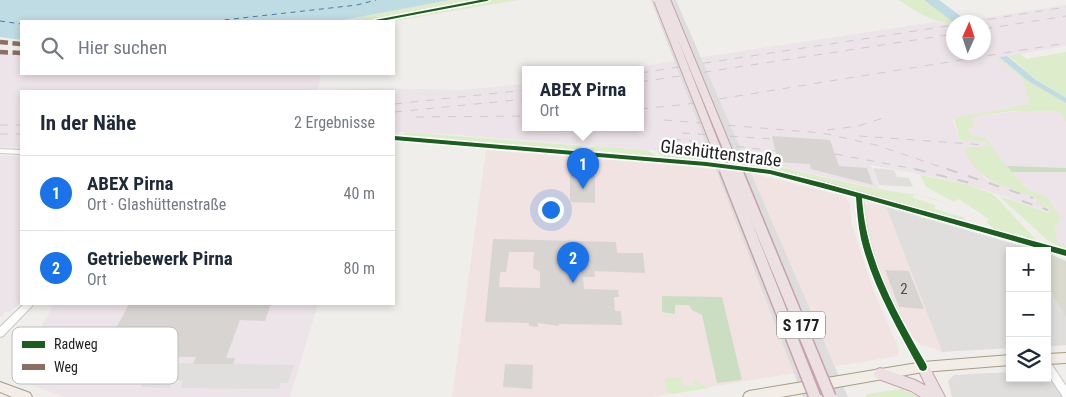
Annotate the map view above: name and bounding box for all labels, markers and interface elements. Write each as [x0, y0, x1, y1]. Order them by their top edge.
north arrow [946, 15, 991, 60]
search box [20, 20, 395, 75]
icon: search [38, 34, 66, 62]
text: Hier suchen [78, 36, 167, 59]
popup [522, 66, 644, 131]
text: ABEX Pirna [540, 78, 626, 101]
text: Ort [540, 101, 559, 120]
text: In der Nähe [40, 111, 136, 135]
text: 2 Ergebnisse [294, 113, 375, 132]
street label: Glashüttenstraße [659, 135, 783, 171]
pin: 1 [567, 148, 599, 189]
text: ABEX Pirna [87, 172, 174, 195]
text: 1 [52, 184, 60, 203]
text: 40 m [343, 184, 375, 203]
text: Ort · Glashüttenstraße [87, 195, 226, 214]
your location [538, 197, 564, 223]
pin: 2 [557, 242, 589, 283]
text: Getriebewerk Pirna [87, 247, 233, 270]
map controls [1006, 247, 1051, 382]
button: + [1006, 247, 1051, 292]
text: 2 [52, 259, 60, 278]
text: 80 m [343, 259, 375, 278]
text: Ort [87, 270, 107, 289]
house number: 2 [900, 280, 908, 298]
button: − [1006, 292, 1051, 337]
road number: S 177 [777, 312, 825, 338]
legend [12, 327, 178, 384]
text: Radweg [54, 336, 98, 352]
button: layers [1006, 337, 1051, 382]
text: Weg [54, 359, 78, 375]

